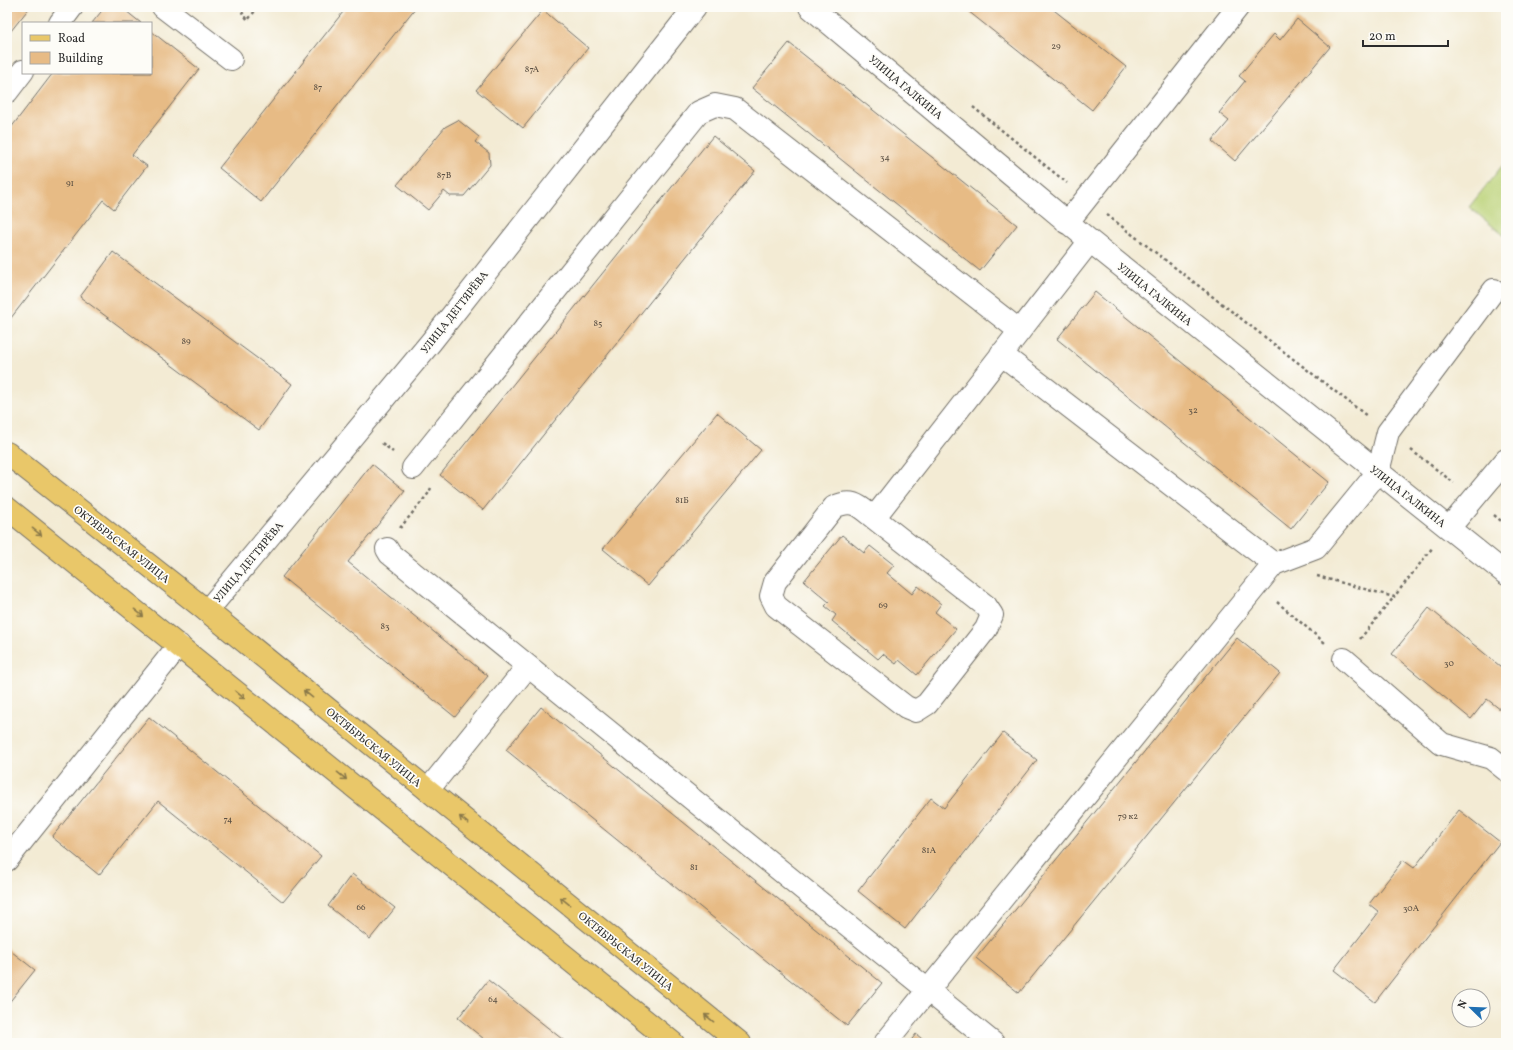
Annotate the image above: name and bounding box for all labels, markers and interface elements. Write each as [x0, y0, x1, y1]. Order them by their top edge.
legend [22, 22, 152, 74]
scale bar [1363, 22, 1448, 48]
text: 20 m [1369, 29, 1396, 45]
text: Road [58, 31, 85, 47]
house number: 29 [1051, 40, 1061, 53]
text: Building [58, 51, 103, 67]
street label: УЛИЦА ГАЛКИНА [865, 53, 946, 124]
house number: 87А [525, 63, 540, 76]
house number: 87 [314, 81, 322, 94]
house number: 34 [880, 151, 890, 164]
house number: 87В [437, 169, 452, 182]
house number: 91 [66, 177, 74, 190]
street label: УЛИЦА ГАЛКИНА [1113, 260, 1195, 330]
street label: УЛИЦА ДЕГТЯРЁВА [418, 268, 493, 358]
house number: 85 [594, 317, 602, 330]
house number: 89 [181, 335, 191, 348]
house number: 32 [1188, 404, 1198, 417]
street label: УЛИЦА ГАЛКИНА [1366, 463, 1448, 532]
house number: 81Б [675, 494, 689, 507]
street label: ОКТЯБРЬСКАЯ УЛИЦА [70, 503, 173, 588]
street label: УЛИЦА ДЕГТЯРЁВА [211, 519, 288, 607]
one-way arrow [32, 528, 43, 536]
house number: 69 [878, 599, 888, 612]
one-way arrow [133, 609, 144, 618]
house number: 83 [380, 620, 390, 633]
house number: 30 [1444, 657, 1455, 670]
one-way arrow [303, 689, 314, 698]
one-way arrow [235, 690, 246, 699]
street label: ОКТЯБРЬСКАЯ УЛИЦА [322, 705, 424, 791]
one-way arrow [336, 772, 347, 781]
house number: 79 к2 [1118, 810, 1138, 823]
house number: 74 [224, 813, 232, 826]
one-way arrow [458, 815, 469, 824]
house number: 81А [922, 844, 937, 857]
house number: 81 [690, 861, 698, 874]
one-way arrow [559, 897, 570, 906]
house number: 66 [356, 901, 366, 914]
house number: 30А [1403, 902, 1420, 915]
street label: ОКТЯБРЬСКАЯ УЛИЦА [574, 909, 676, 995]
north arrow [1451, 988, 1491, 1028]
house number: 64 [488, 993, 498, 1006]
text: N [1455, 998, 1472, 1011]
one-way arrow [704, 1014, 715, 1023]

